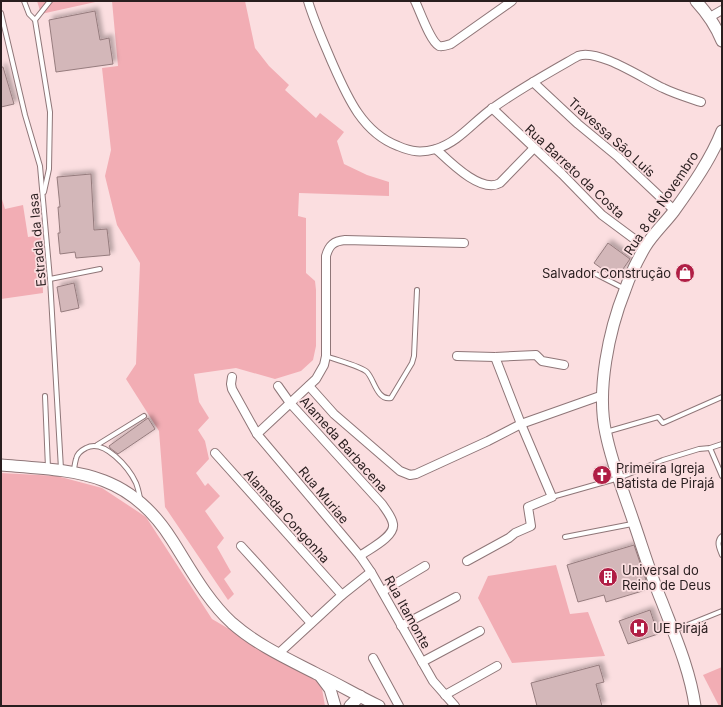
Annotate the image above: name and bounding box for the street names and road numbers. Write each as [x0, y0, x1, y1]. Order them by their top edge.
street label: Travessa São Luís [565, 94, 659, 180]
street label: Rua Barreto da Costa [522, 121, 628, 221]
street label: Rua 8 de Novembro [620, 148, 702, 258]
street label: Estrada da Iasa [25, 193, 49, 287]
street label: Alameda Barbacena [297, 393, 391, 495]
street label: Rua Muriae [296, 463, 352, 527]
street label: Alameda Congonha [241, 466, 333, 566]
street label: Rua Itamonte [381, 573, 435, 651]

